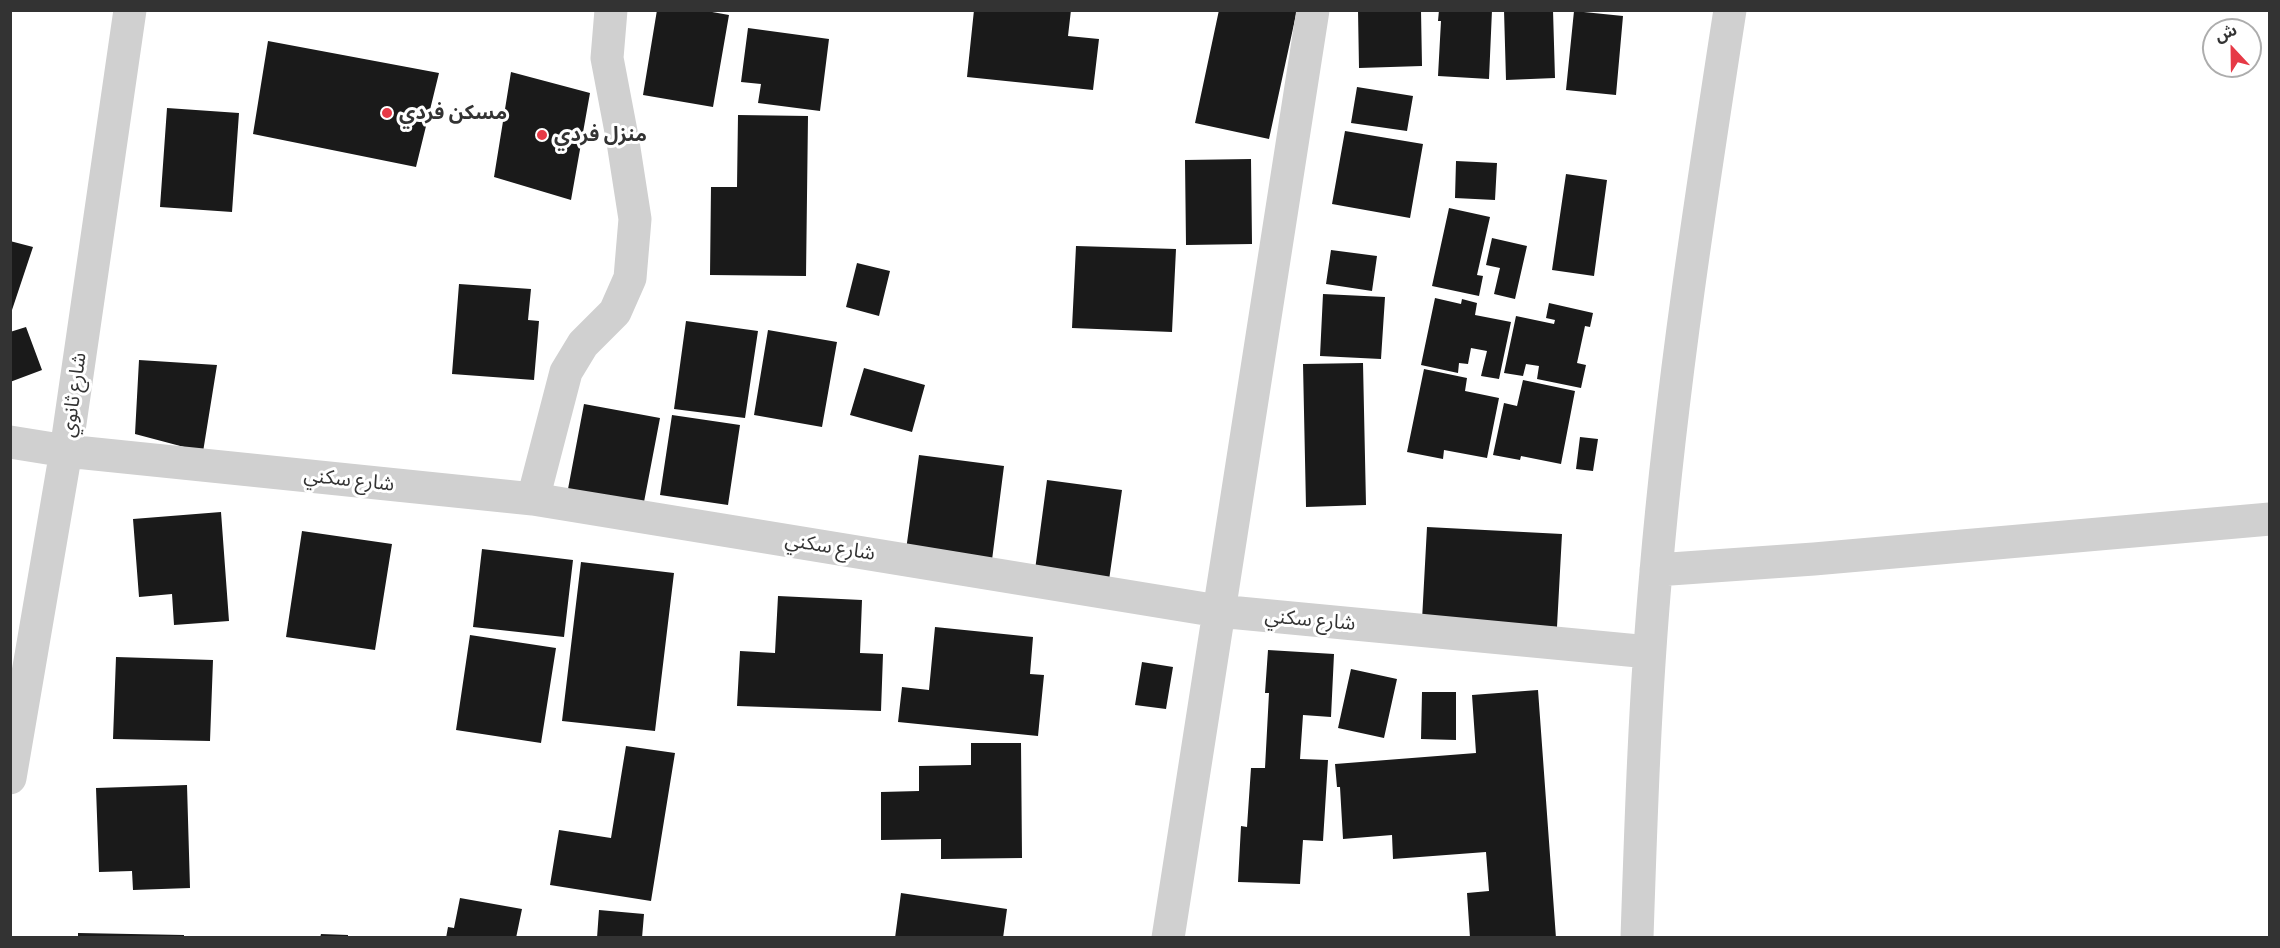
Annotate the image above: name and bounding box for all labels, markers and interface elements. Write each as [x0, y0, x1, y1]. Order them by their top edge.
north arrow [2202, 18, 2262, 78]
text: ش [2212, 20, 2240, 46]
place label: مسكن فردي [399, 101, 507, 125]
marker: مسكن فردي [380, 106, 394, 120]
place label: منزل فردي [554, 123, 647, 147]
marker: منزل فردي [535, 128, 549, 142]
street label: شارع ثانوي [56, 351, 92, 439]
street label: شارع سكني [303, 463, 395, 497]
street label: شارع سكني [783, 528, 877, 566]
street label: شارع سكني [1264, 604, 1356, 636]

